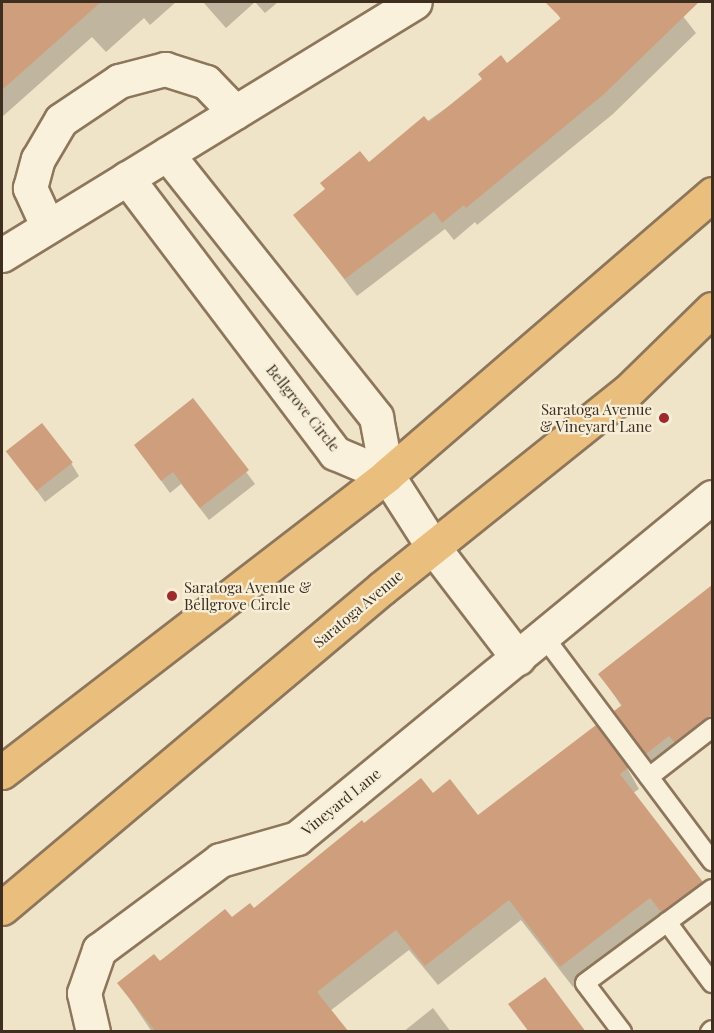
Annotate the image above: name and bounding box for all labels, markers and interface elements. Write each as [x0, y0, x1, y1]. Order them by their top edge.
street label: Bellgrove Circle [262, 361, 344, 455]
place label: Saratoga Avenue & Vineyard Lane [539, 400, 652, 435]
marker: Saratoga Avenue & Vineyard Lane [657, 411, 671, 425]
street label: Saratoga Avenue [309, 566, 407, 652]
place label: Saratoga Avenue & Bellgrove Circle [184, 578, 312, 613]
marker: Saratoga Avenue & Bellgrove Circle [165, 589, 179, 603]
street label: Vineyard Lane [298, 765, 384, 839]

